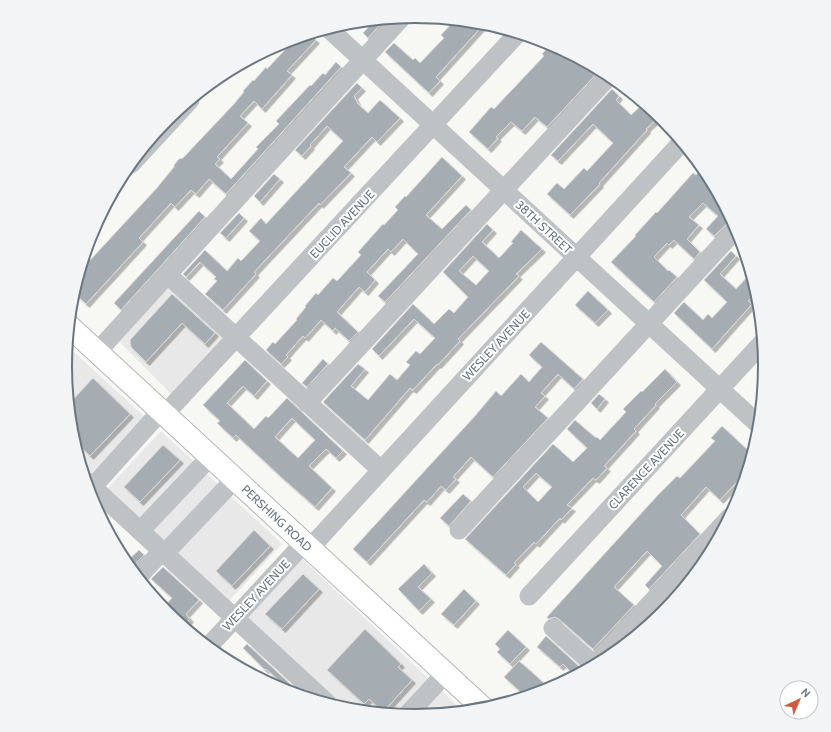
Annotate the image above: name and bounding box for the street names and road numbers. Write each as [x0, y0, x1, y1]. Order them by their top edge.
street label: EUCLID AVENUE [307, 187, 378, 261]
street label: 38TH STREET [513, 197, 576, 257]
street label: WESLEY AVENUE [459, 306, 533, 384]
street label: CLARENCE AVENUE [605, 425, 687, 512]
street label: PERSHING ROAD [239, 481, 316, 555]
street label: WESLEY AVENUE [219, 556, 293, 634]

